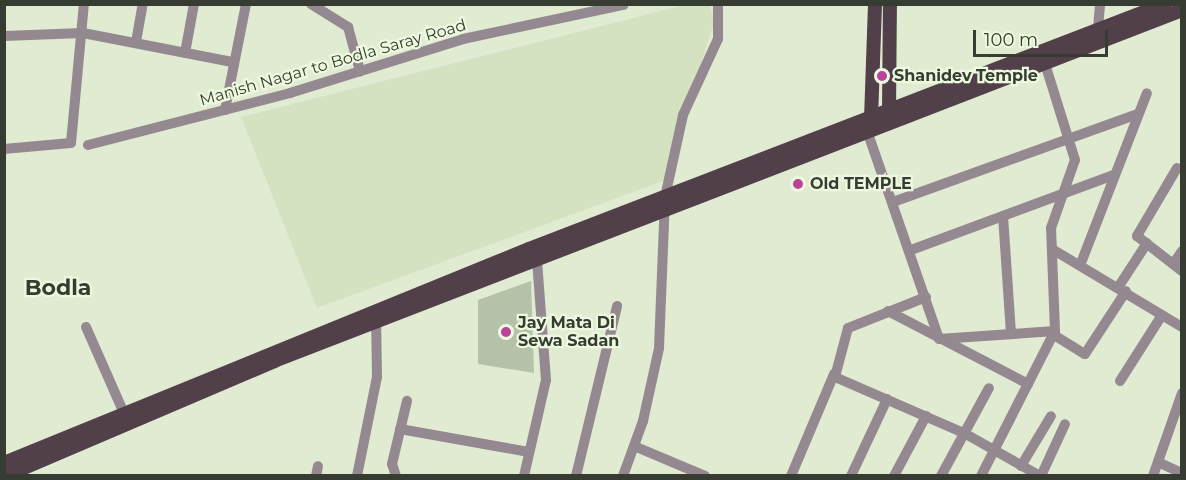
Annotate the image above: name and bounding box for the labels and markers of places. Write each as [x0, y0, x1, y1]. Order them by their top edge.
place label: Shanidev Temple [894, 66, 1038, 86]
marker: Shanidev Temple [875, 69, 889, 83]
place label: Old TEMPLE [810, 174, 912, 194]
marker: Old TEMPLE [791, 177, 805, 191]
place label: Jay Mata Di Sewa Sadan [518, 313, 619, 351]
marker: Jay Mata Di Sewa Sadan [499, 325, 513, 339]

